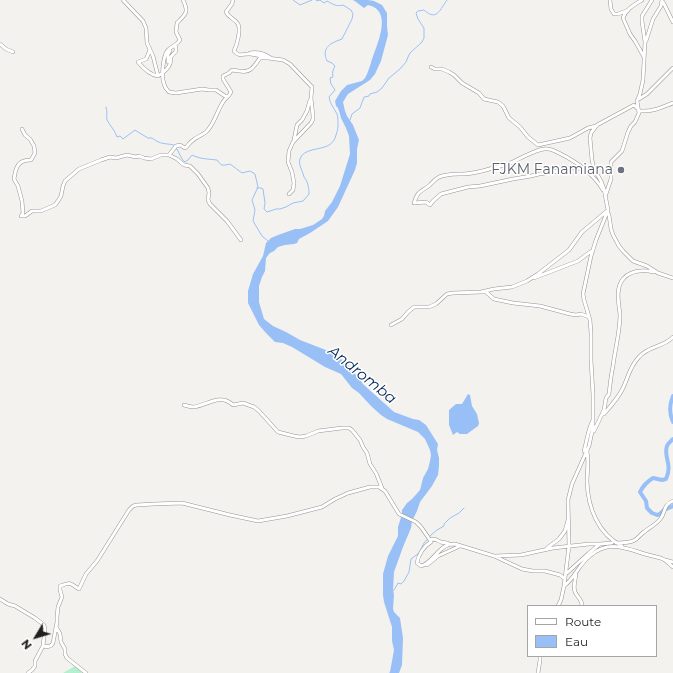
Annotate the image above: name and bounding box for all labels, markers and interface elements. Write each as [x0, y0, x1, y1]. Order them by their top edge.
place label: FJKM Fanamiana [491, 162, 613, 178]
marker: FJKM Fanamiana [616, 165, 626, 175]
water label: Andromba [324, 342, 400, 408]
legend [527, 605, 657, 657]
text: Route [565, 614, 601, 629]
north arrow [16, 617, 56, 657]
text: Eau [565, 634, 588, 649]
text: N [18, 637, 35, 652]

